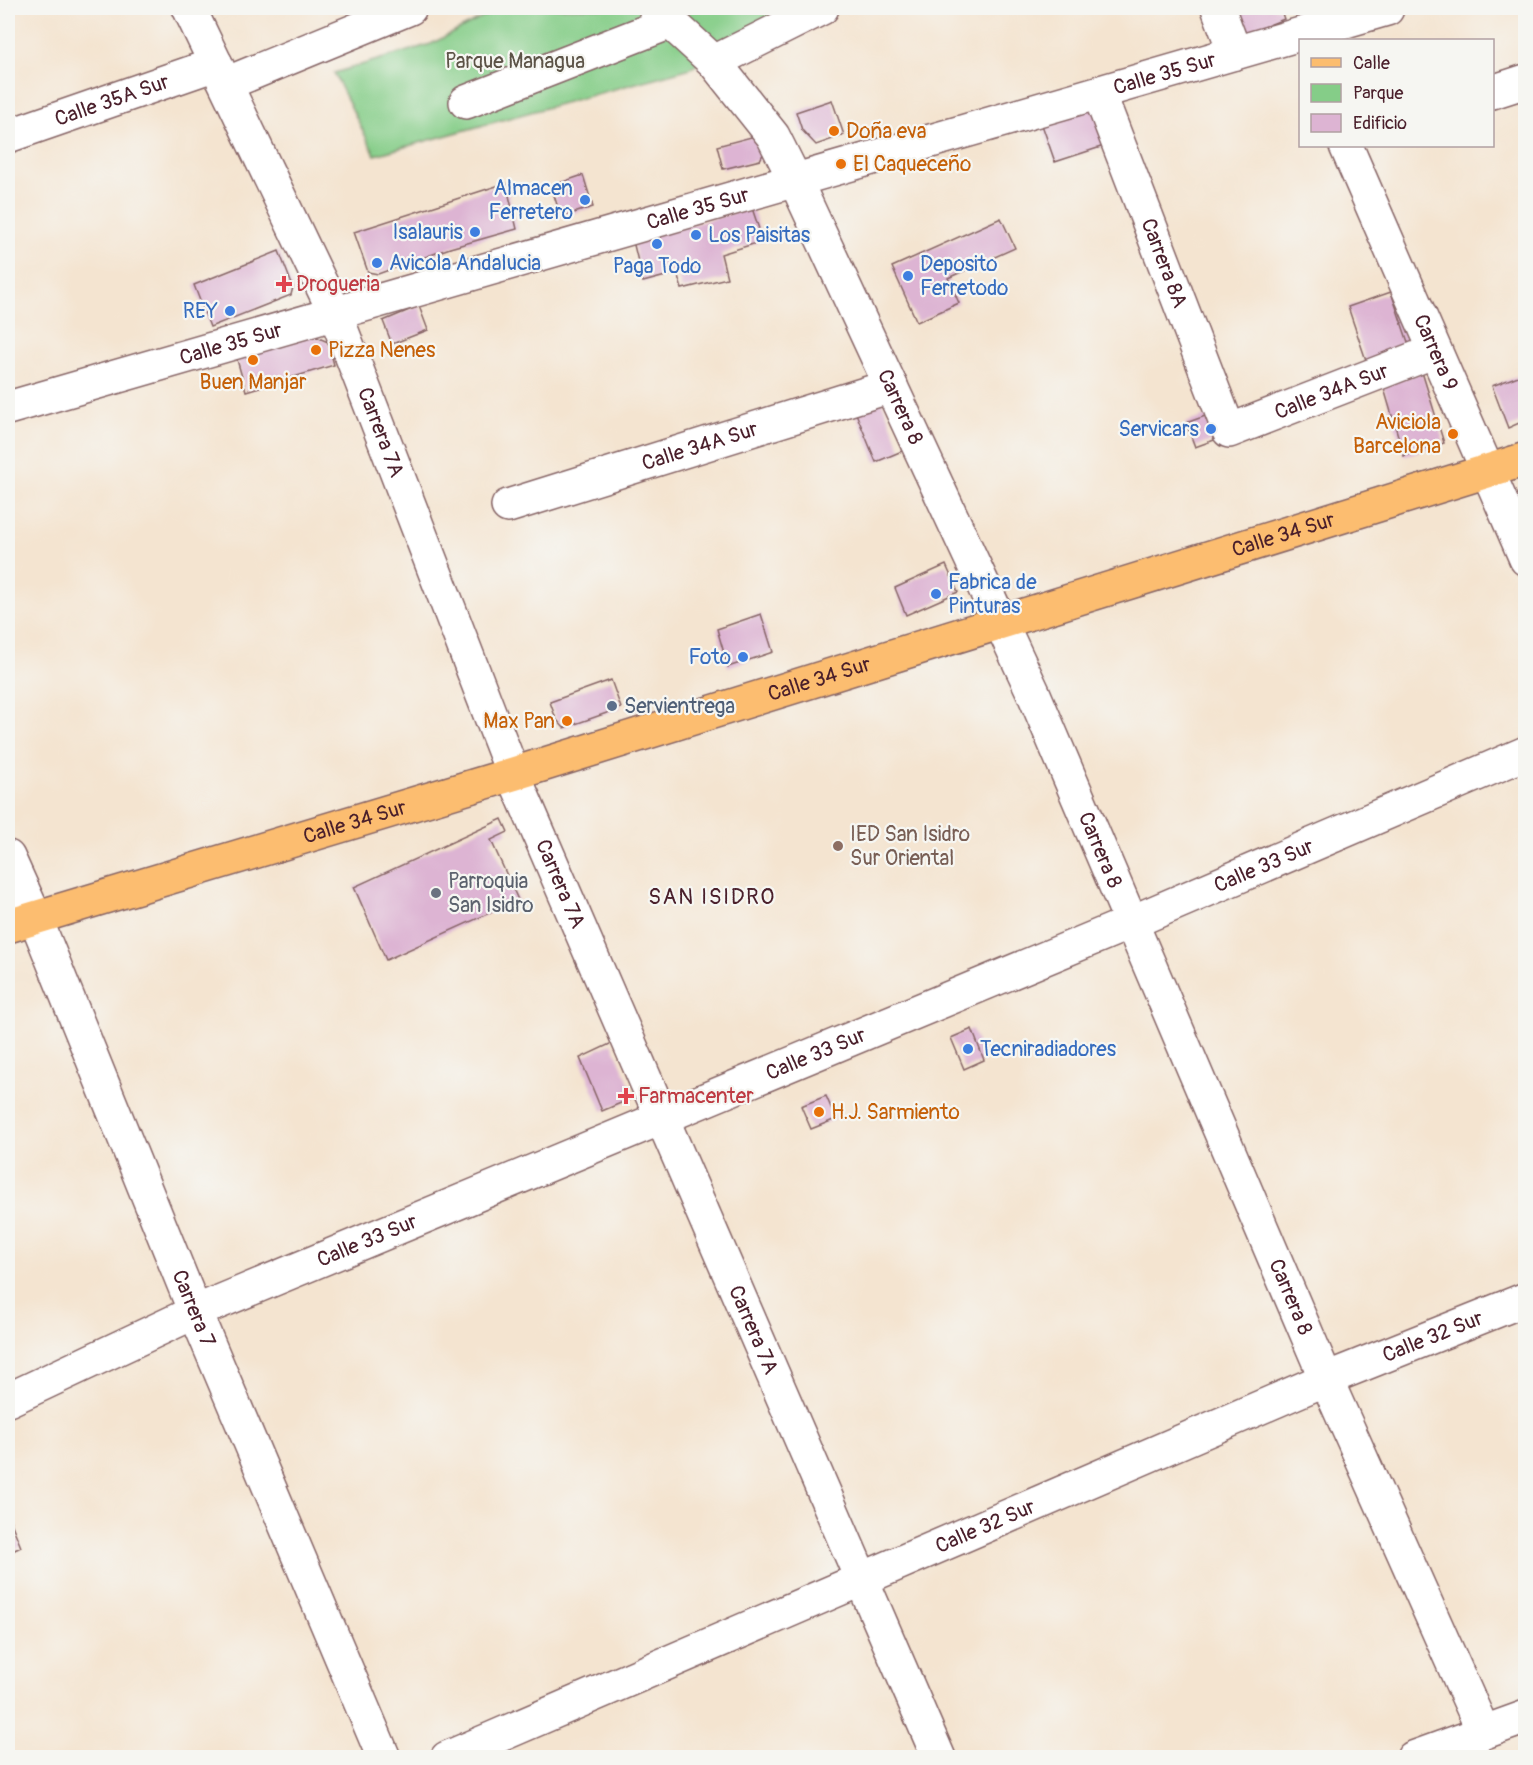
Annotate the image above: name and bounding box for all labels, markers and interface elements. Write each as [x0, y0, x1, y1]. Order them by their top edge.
legend [1299, 39, 1494, 147]
street label: Calle 35 Sur [1110, 46, 1220, 101]
park label: Parque Managua [445, 48, 585, 75]
text: Calle [1353, 52, 1390, 75]
street label: Calle 35A Sur [51, 68, 173, 133]
text: Parque [1353, 82, 1403, 105]
text: Edificio [1353, 112, 1407, 135]
place label: Doña eva [846, 118, 926, 145]
marker: Doña eva [827, 124, 841, 138]
place label: El Caqueceño [853, 151, 971, 178]
marker: El Caqueceño [834, 157, 848, 171]
place label: Almacen Ferretero [489, 175, 573, 226]
street label: Calle 35 Sur [643, 181, 753, 237]
marker: Almacen Ferretero [578, 193, 592, 207]
street label: Carrera 8A [1134, 214, 1193, 312]
place label: Isalauris [392, 219, 464, 246]
place label: Los Paisitas [708, 222, 811, 249]
marker: Isalauris [468, 225, 482, 239]
marker: Los Paisitas [689, 228, 703, 242]
marker: Paga Todo [650, 237, 664, 251]
place label: Avicola Andalucia [389, 250, 541, 277]
place label: Deposito Ferretodo [920, 251, 1008, 302]
place label: Paga Todo [613, 253, 701, 280]
marker: Avicola Andalucia [370, 256, 384, 270]
marker: Deposito Ferretodo [901, 269, 915, 283]
place label: Drogueria [296, 271, 380, 298]
marker: Drogueria [277, 277, 291, 291]
place label: REY [183, 298, 218, 325]
marker: REY [223, 304, 237, 318]
street label: Carrera 9 [1407, 310, 1464, 395]
street label: Calle 35 Sur [176, 316, 286, 372]
place label: Pizza Nenes [328, 337, 436, 364]
marker: Pizza Nenes [309, 343, 323, 357]
marker: Buen Manjar [246, 353, 260, 367]
street label: Calle 34A Sur [1271, 357, 1393, 426]
street label: Carrera 8 [871, 365, 929, 449]
place label: Buen Manjar [199, 369, 307, 396]
street label: Carrera 7A [351, 384, 410, 481]
place label: Aviciola Barcelona [1353, 409, 1441, 460]
street label: Calle 34A Sur [639, 415, 762, 477]
place label: Servicars [1118, 416, 1200, 443]
marker: Servicars [1204, 422, 1218, 436]
marker: Aviciola Barcelona [1446, 427, 1460, 441]
street label: Calle 34 Sur [1229, 506, 1339, 564]
place label: Fabrica de Pinturas [948, 569, 1037, 620]
marker: Fabrica de Pinturas [929, 587, 943, 601]
place label: Foto [688, 644, 731, 671]
marker: Foto [736, 650, 750, 664]
street label: Calle 34 Sur [764, 650, 875, 708]
place label: Servientrega [624, 693, 735, 720]
marker: Servientrega [605, 699, 619, 713]
place label: Max Pan [483, 708, 555, 735]
marker: Max Pan [560, 714, 574, 728]
street label: Calle 34 Sur [300, 794, 410, 850]
street label: Carrera 8 [1072, 808, 1128, 892]
place label: IED San Isidro Sur Oriental [850, 821, 970, 872]
street label: Calle 33 Sur [1210, 832, 1318, 899]
street label: Carrera 7A [529, 835, 591, 933]
marker: IED San Isidro Sur Oriental [831, 839, 845, 853]
place label: Parroquia San Isidro [448, 868, 534, 919]
district label: SAN ISIDRO [648, 883, 776, 911]
marker: Parroquia San Isidro [429, 886, 443, 900]
street label: Calle 33 Sur [762, 1021, 870, 1087]
place label: Tecniradiadores [980, 1036, 1117, 1063]
marker: Tecniradiadores [961, 1042, 975, 1056]
place label: Farmacenter [638, 1083, 754, 1110]
marker: Farmacenter [619, 1089, 633, 1103]
place label: H.J. Sarmiento [831, 1099, 960, 1126]
marker: H.J. Sarmiento [812, 1105, 826, 1119]
street label: Calle 33 Sur [313, 1208, 422, 1274]
street label: Carrera 8 [1262, 1255, 1319, 1339]
street label: Carrera 7 [165, 1266, 221, 1351]
street label: Carrera 7A [722, 1281, 784, 1379]
street label: Calle 32 Sur [1379, 1304, 1487, 1369]
street label: Calle 32 Sur [931, 1493, 1040, 1560]

